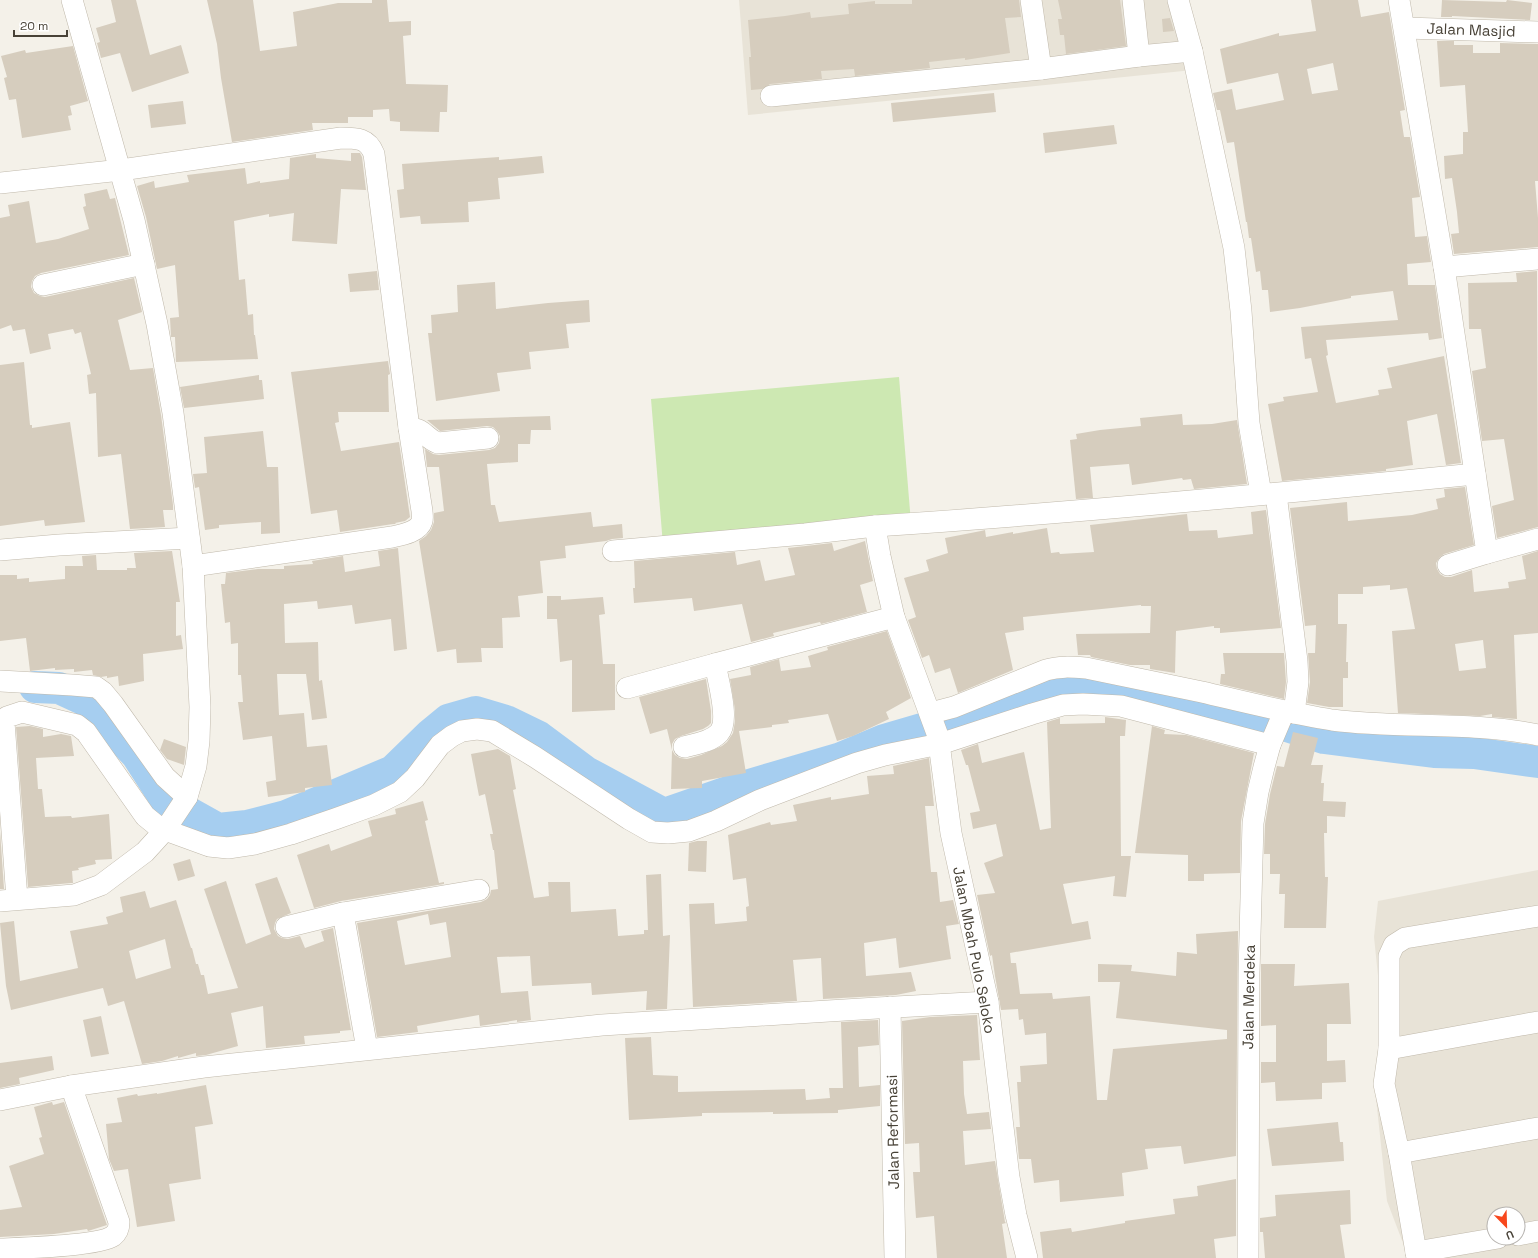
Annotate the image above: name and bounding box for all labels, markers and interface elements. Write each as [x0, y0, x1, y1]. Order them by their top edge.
scale bar [14, 12, 67, 38]
text: 20 m [20, 18, 48, 34]
street label: Jalan Masjid [1426, 18, 1516, 41]
street label: Jalan Mbah Pulo Seloko [949, 865, 1000, 1035]
street label: Jalan Merdeka [1238, 944, 1259, 1050]
street label: Jalan Reformasi [882, 1074, 903, 1190]
north arrow [1486, 1206, 1526, 1246]
text: U [1504, 1227, 1516, 1243]

